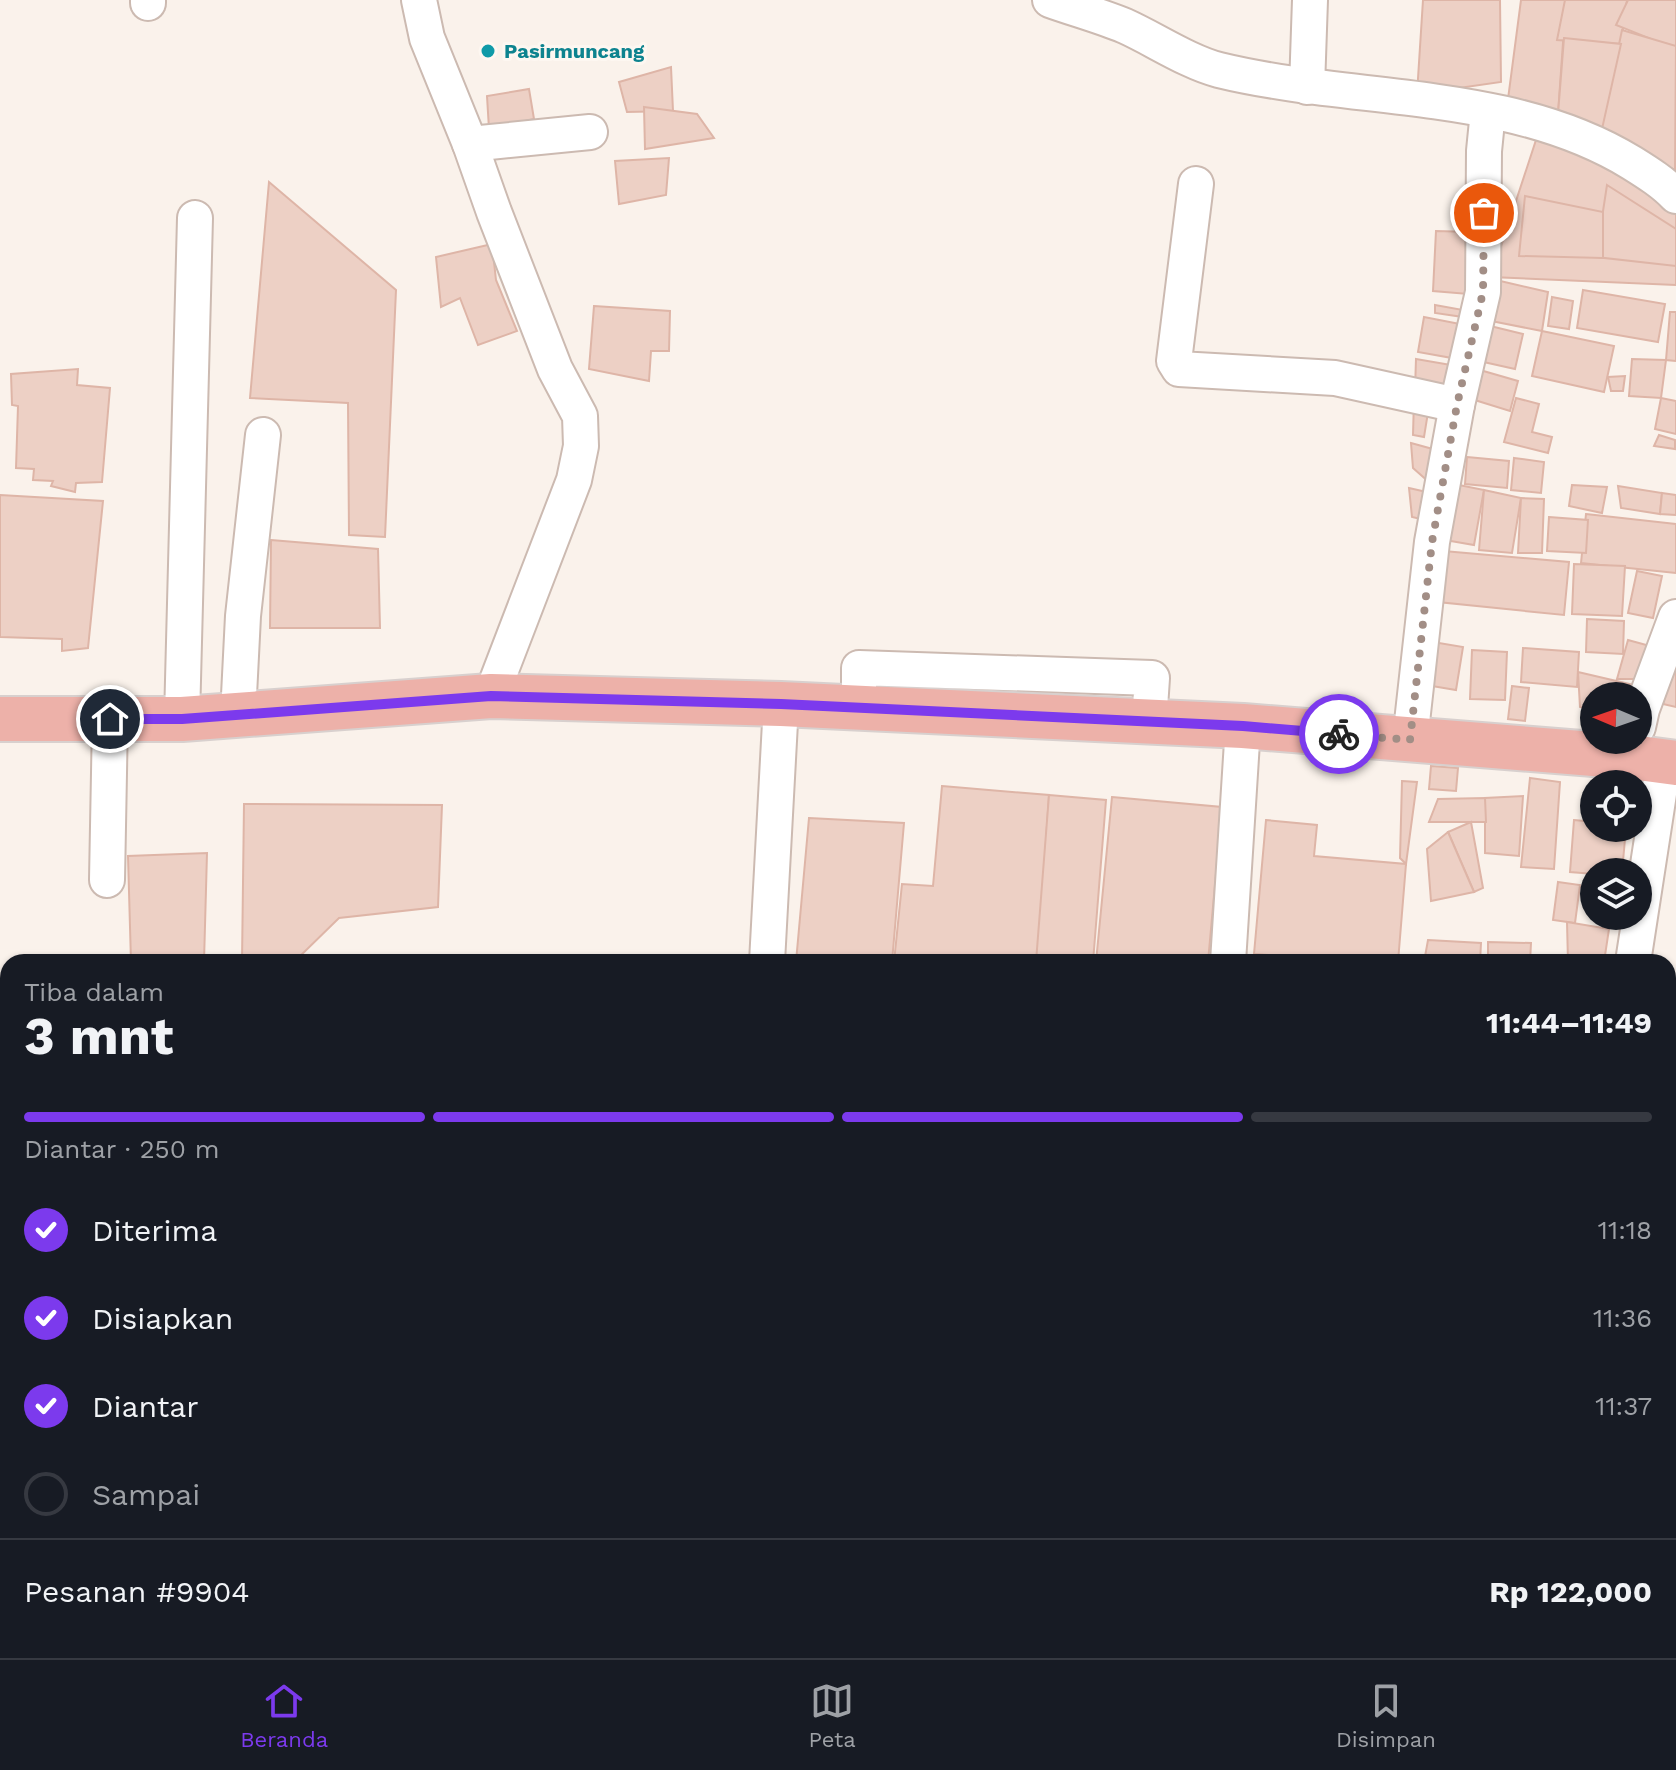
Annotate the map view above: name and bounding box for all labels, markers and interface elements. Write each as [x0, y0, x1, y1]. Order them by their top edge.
place label: Pasirmuncang [504, 39, 645, 63]
marker: Pasirmuncang [479, 42, 497, 60]
pin [1450, 179, 1518, 247]
icon: bag [1462, 191, 1506, 235]
north arrow [1580, 682, 1652, 754]
map controls [1580, 682, 1652, 930]
pin [76, 685, 144, 753]
courier [1299, 694, 1379, 774]
icon: home [88, 697, 132, 741]
icon: bike [1317, 712, 1361, 756]
button: locate [1580, 770, 1652, 842]
button: layers [1580, 858, 1652, 930]
text: Tiba dalam [24, 977, 164, 1007]
text: 11:44–11:49 [1486, 1005, 1652, 1040]
text: 3 mnt [24, 1006, 173, 1067]
text: Diantar · 250 m [24, 1134, 220, 1164]
icon: check [24, 1208, 68, 1252]
text: Diterima [92, 1213, 217, 1248]
text: 11:18 [1598, 1215, 1652, 1245]
icon: check [24, 1296, 68, 1340]
text: Disiapkan [92, 1301, 233, 1336]
text: 11:36 [1593, 1303, 1652, 1333]
icon: check [24, 1384, 68, 1428]
text: Diantar [92, 1389, 199, 1424]
text: 11:37 [1595, 1391, 1652, 1421]
text: Sampai [92, 1477, 200, 1512]
text: Pesanan #9904 [24, 1574, 250, 1609]
text: Rp 122,000 [1489, 1574, 1652, 1609]
tab: Beranda [240, 1679, 328, 1752]
tab: Peta [808, 1679, 856, 1752]
tab: Disimpan [1336, 1679, 1436, 1752]

